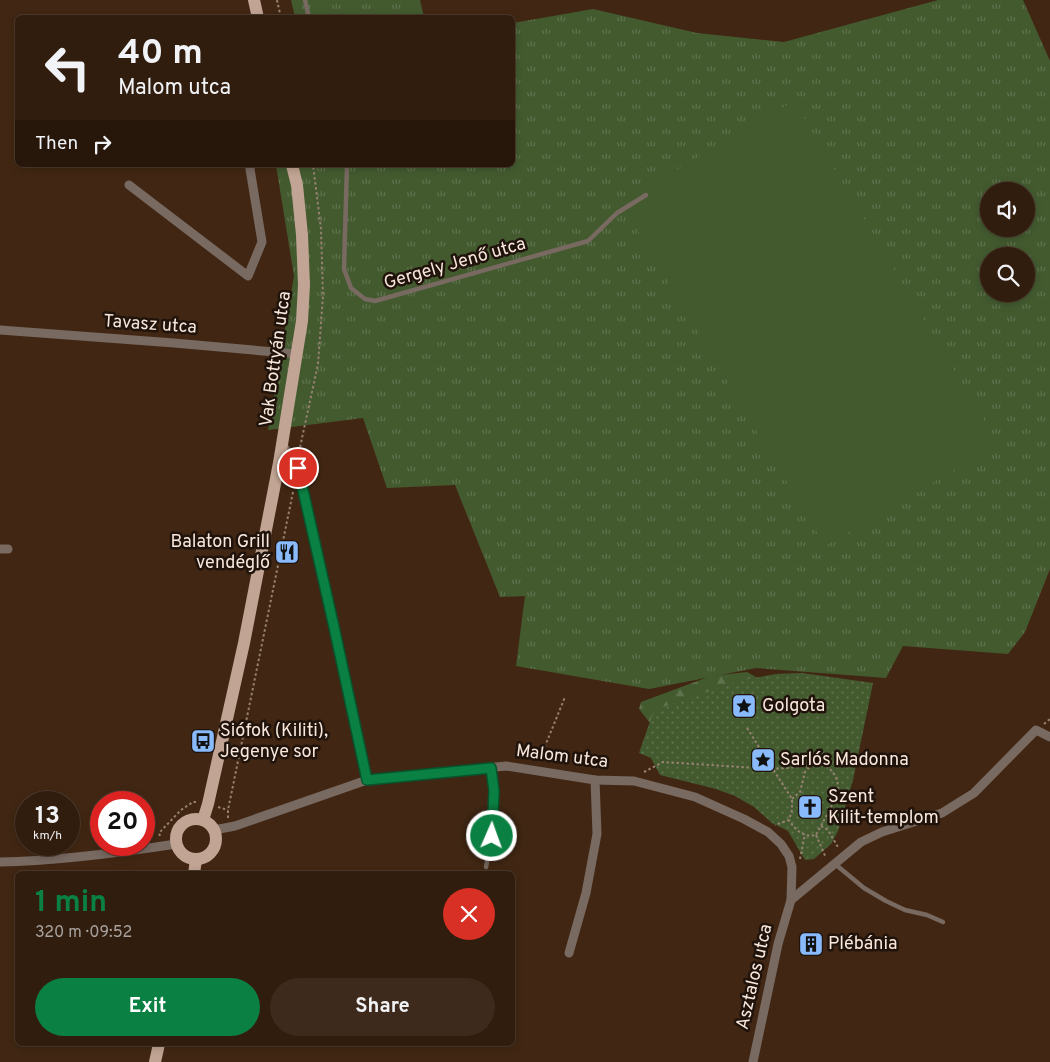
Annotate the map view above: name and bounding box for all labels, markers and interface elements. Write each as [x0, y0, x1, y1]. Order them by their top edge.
text: 40 m [118, 32, 203, 76]
icon: left [35, 35, 100, 100]
text: Malom utca [118, 75, 231, 102]
icon: right [88, 130, 116, 158]
text: Then [35, 132, 78, 156]
map controls [980, 182, 1035, 302]
button: sound [980, 182, 1035, 237]
street label: Gergely Jenő utca [381, 233, 529, 295]
button: search [980, 247, 1035, 302]
street label: Vak Bottyán utca [255, 290, 297, 428]
street label: Tavasz utca [102, 310, 198, 340]
pin [277, 447, 319, 489]
icon: arrive [284, 454, 312, 482]
place label: Balaton Grill vendéglő [170, 531, 271, 575]
restaurant icon: Balaton Grill vendéglő [274, 539, 300, 565]
place icon: Golgota [731, 693, 757, 719]
place label: Golgota [762, 695, 825, 718]
place label: Siófok (Kiliti), Jegenye sor [220, 720, 328, 764]
bus stop icon: Siófok (Kiliti), Jegenye sor [190, 728, 216, 754]
street label: Malom utca [515, 740, 609, 774]
place icon: Sarlós Madonna [750, 747, 776, 773]
place label: Sarlós Madonna [780, 749, 909, 772]
place label: Szent Kilit-templom [828, 786, 939, 830]
speed limit sign: 20 [90, 791, 155, 856]
church icon: Szent Kilit-templom [797, 794, 823, 820]
text: 13 [35, 801, 60, 833]
position arrow [465, 809, 517, 861]
text: km/h [33, 828, 62, 844]
text: 1 min [35, 885, 107, 922]
button: close [443, 888, 495, 940]
street label: Asztalos utca [732, 922, 778, 1032]
text: 320 m · 09:52 [35, 923, 132, 943]
building icon: Plébánia [798, 931, 824, 957]
place label: Plébánia [828, 933, 898, 956]
button: Exit [35, 978, 260, 1036]
button: Share [270, 978, 495, 1036]

